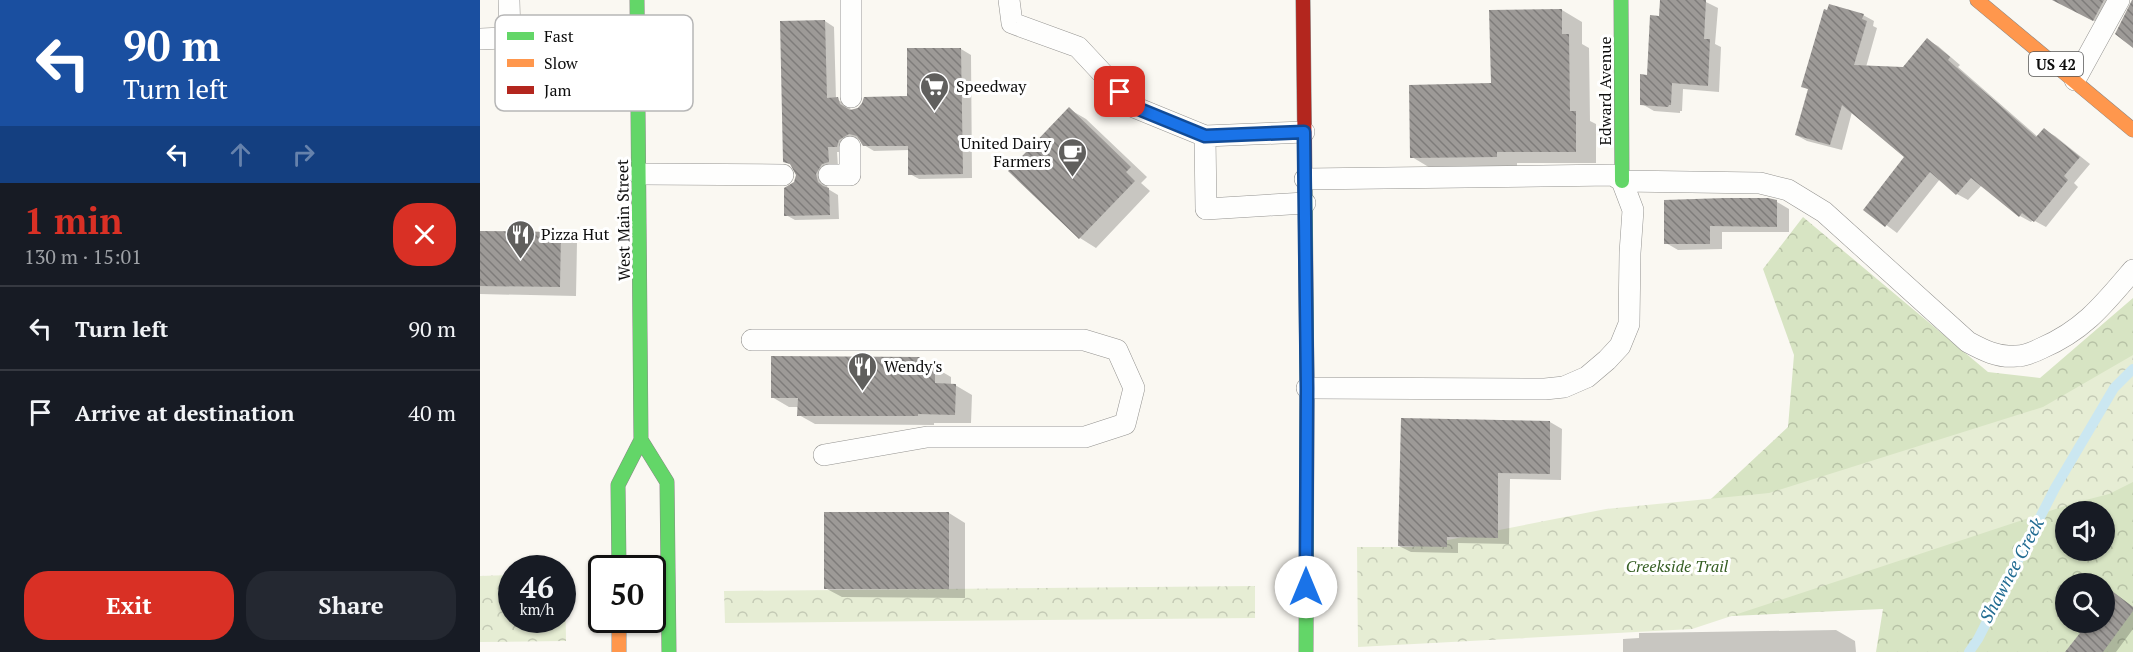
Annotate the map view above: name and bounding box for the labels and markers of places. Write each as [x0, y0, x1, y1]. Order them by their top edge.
pin [1094, 66, 1145, 117]
supermarket icon: Speedway [919, 70, 951, 112]
place label: Speedway [956, 75, 1027, 97]
place label: United Dairy Farmers [960, 132, 1052, 172]
cafe icon: United Dairy Farmers [1056, 136, 1088, 178]
restaurant icon: Pizza Hut [504, 218, 536, 260]
place label: Pizza Hut [541, 223, 609, 245]
restaurant icon: Wendy's [847, 350, 879, 392]
place label: Wendy's [884, 355, 943, 377]

